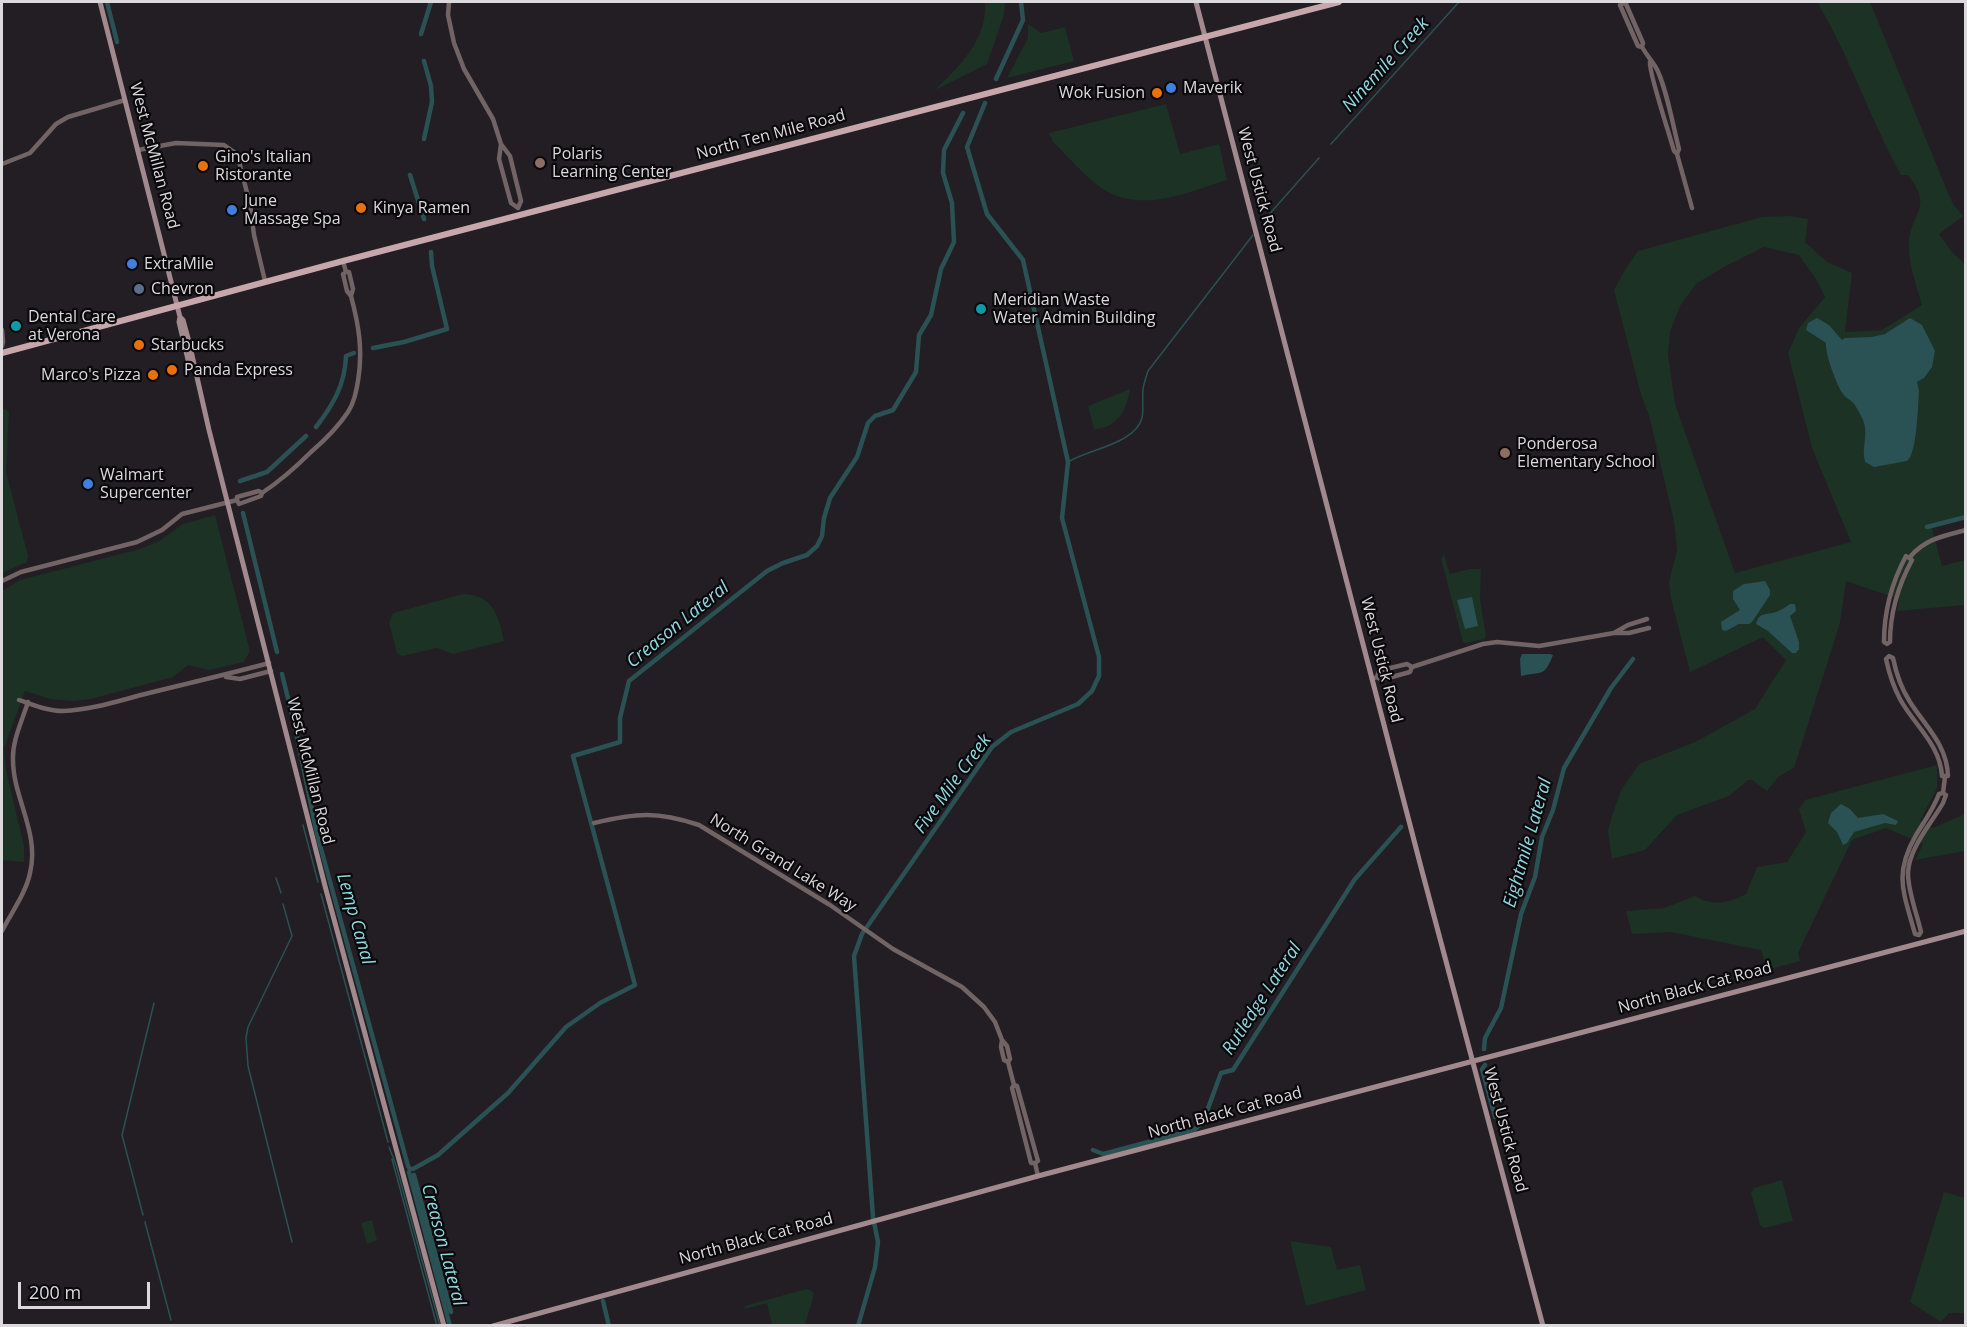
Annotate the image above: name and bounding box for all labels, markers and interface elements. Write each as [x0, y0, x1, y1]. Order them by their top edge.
water label: Ninemile Creek [1338, 13, 1434, 117]
place label: Maverik [1183, 78, 1242, 98]
street label: West McMillan Road [125, 81, 183, 231]
marker: Maverik [1164, 81, 1178, 95]
place label: Wok Fusion [1059, 83, 1145, 103]
marker: Wok Fusion [1150, 86, 1164, 100]
street label: North Ten Mile Road [694, 106, 848, 164]
street label: West Ustick Road [1233, 125, 1285, 255]
place label: Polaris Learning Center [552, 144, 671, 182]
place label: Gino's Italian Ristorante [215, 147, 311, 185]
marker: Polaris Learning Center [533, 156, 547, 170]
marker: Gino's Italian Ristorante [196, 159, 210, 173]
place label: June Massage Spa [244, 191, 341, 229]
place label: Kinya Ramen [373, 198, 470, 218]
marker: Kinya Ramen [354, 201, 368, 215]
marker: June Massage Spa [225, 203, 239, 217]
place label: ExtraMile [144, 254, 214, 274]
marker: ExtraMile [125, 257, 139, 271]
place label: Chevron [151, 279, 214, 299]
marker: Chevron [132, 282, 146, 296]
place label: Meridian Waste Water Admin Building [993, 290, 1155, 328]
marker: Meridian Waste Water Admin Building [974, 302, 988, 316]
place label: Dental Care at Verona [28, 307, 116, 345]
marker: Dental Care at Verona [9, 319, 23, 333]
place label: Starbucks [151, 335, 224, 355]
marker: Starbucks [132, 338, 146, 352]
place label: Panda Express [184, 360, 293, 380]
marker: Panda Express [165, 363, 179, 377]
place label: Marco's Pizza [41, 365, 141, 385]
marker: Marco's Pizza [146, 368, 160, 382]
place label: Ponderosa Elementary School [1517, 434, 1655, 472]
marker: Ponderosa Elementary School [1498, 446, 1512, 460]
place label: Walmart Supercenter [100, 465, 192, 503]
marker: Walmart Supercenter [81, 477, 95, 491]
water label: Creason Lateral [623, 577, 733, 673]
street label: West Ustick Road [1356, 595, 1406, 725]
street label: West McMillan Road [282, 695, 338, 847]
water label: Five Mile Creek [910, 730, 996, 838]
water label: Eightmile Lateral [1499, 776, 1557, 910]
street label: North Grand Lake Way [706, 810, 860, 916]
water label: Lemp Canal [332, 871, 378, 967]
water label: Rutledge Lateral [1218, 939, 1306, 1059]
street label: North Black Cat Road [1616, 958, 1774, 1018]
street label: West Ustick Road [1479, 1065, 1531, 1195]
street label: North Black Cat Road [1146, 1083, 1304, 1143]
water label: Creason Lateral [416, 1182, 470, 1308]
street label: North Black Cat Road [677, 1209, 835, 1269]
scale bar [21, 1270, 153, 1308]
text: 200 m [29, 1280, 81, 1304]

